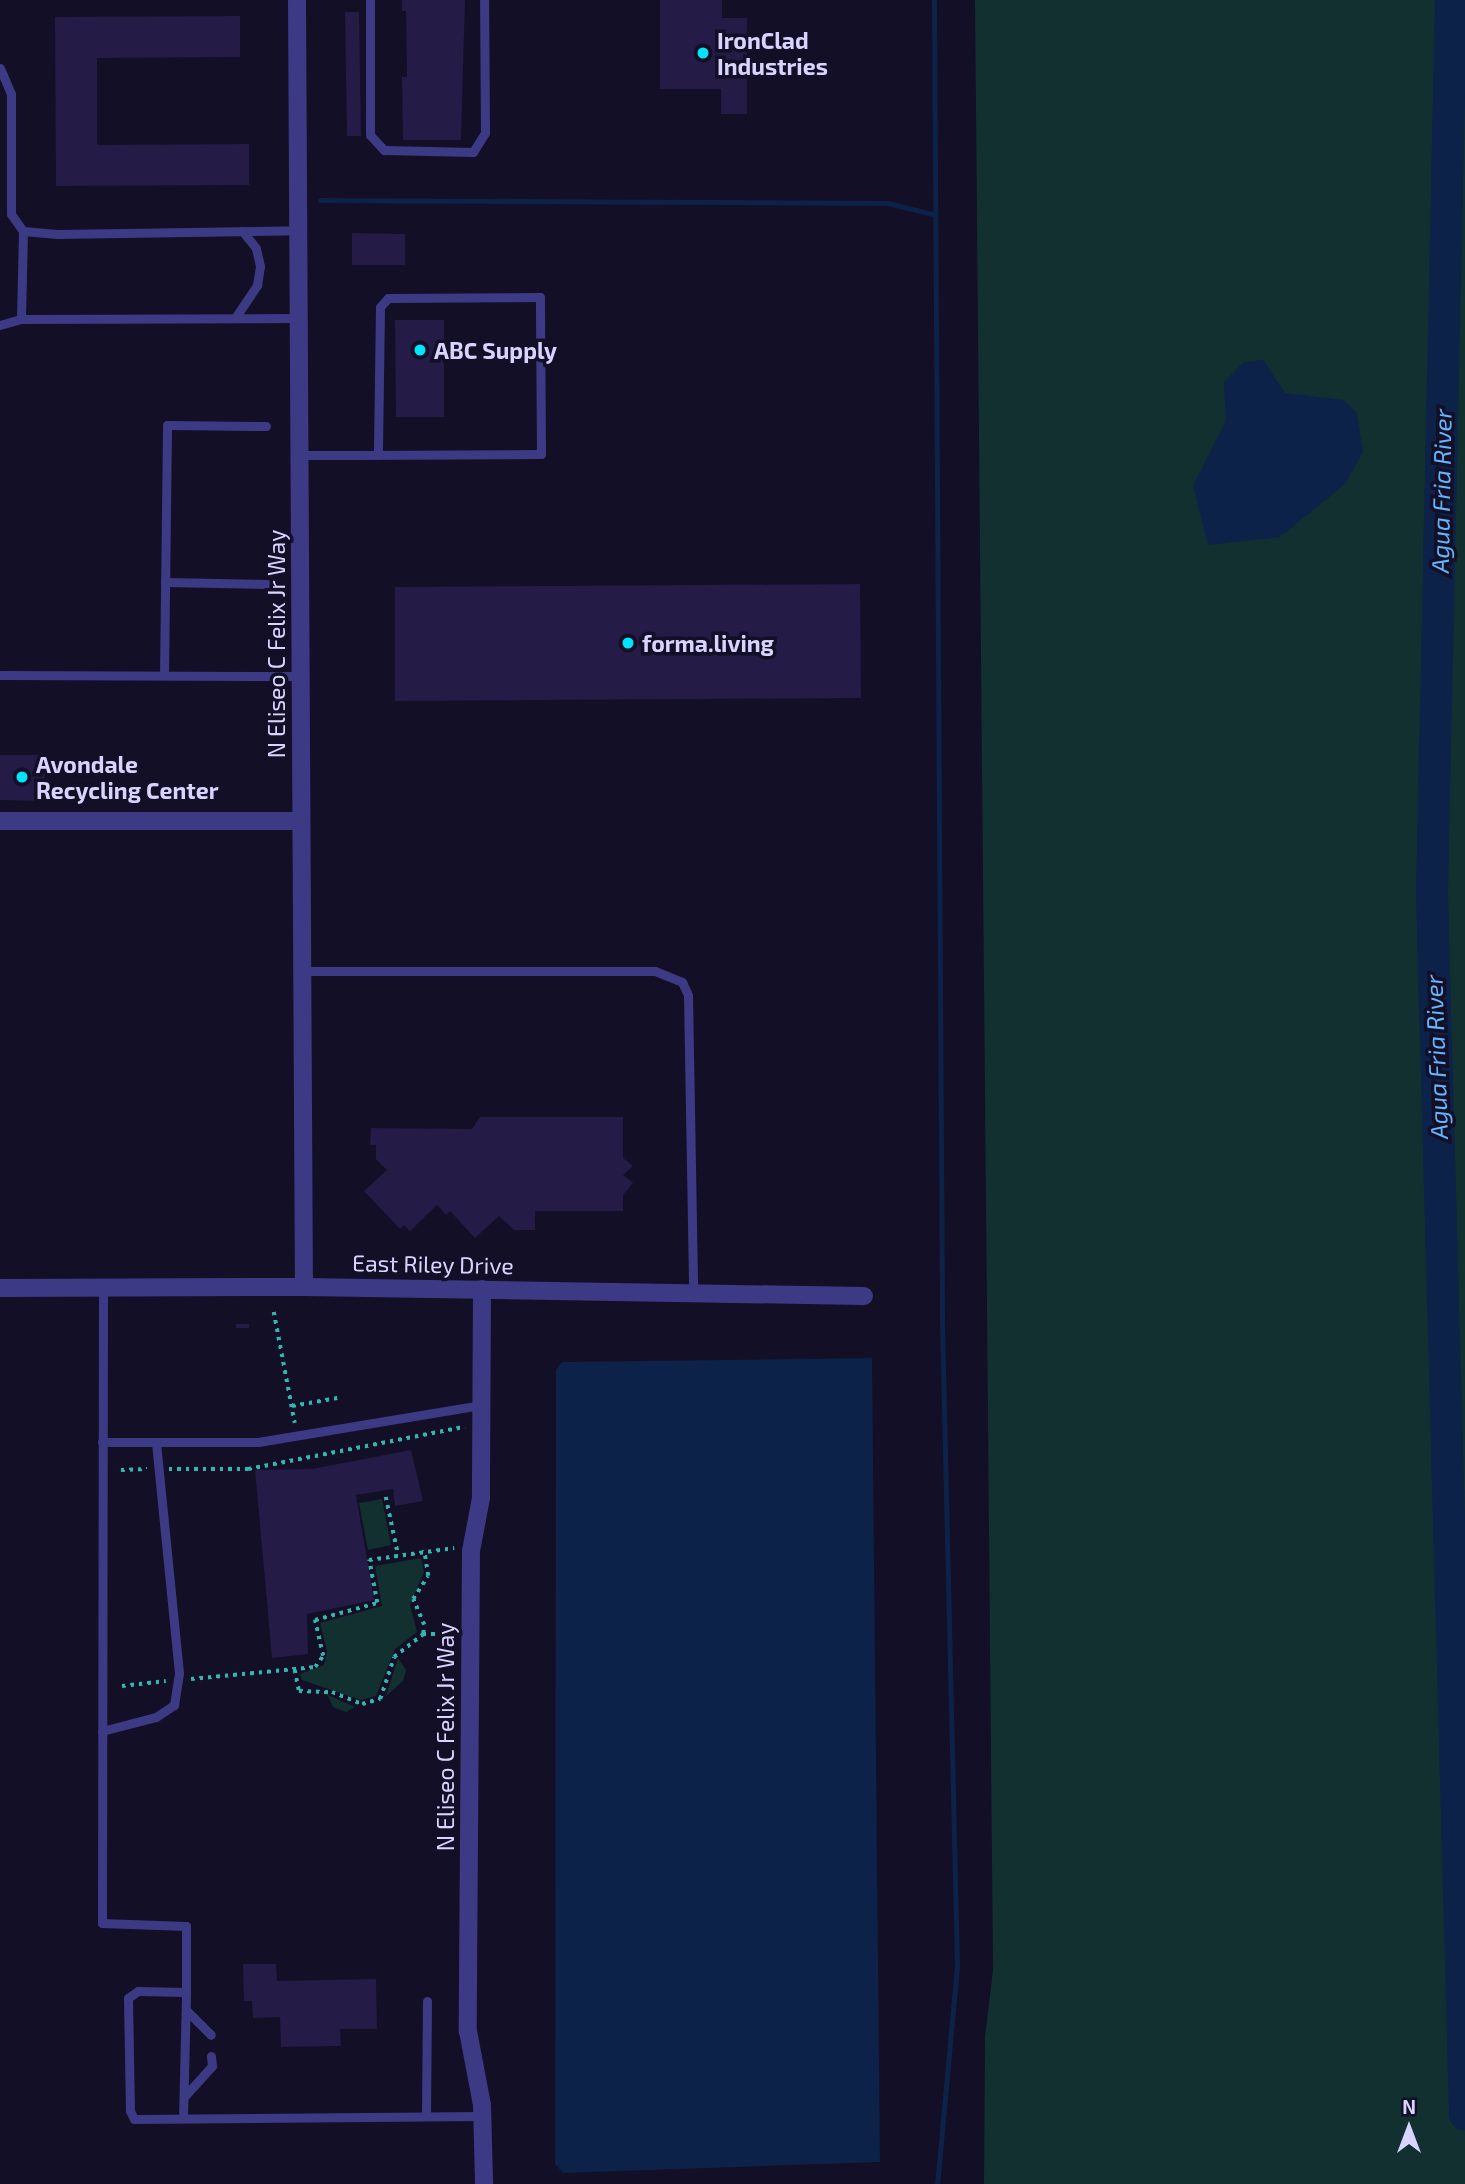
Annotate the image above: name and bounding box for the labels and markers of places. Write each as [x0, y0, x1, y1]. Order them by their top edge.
place label: IronClad Industries [717, 26, 828, 80]
marker: IronClad Industries [695, 45, 711, 61]
place label: ABC Supply [434, 336, 557, 364]
marker: ABC Supply [412, 342, 428, 358]
place label: forma.living [642, 629, 774, 657]
marker: forma.living [620, 635, 636, 651]
place label: Avondale Recycling Center [36, 750, 219, 804]
marker: Avondale Recycling Center [14, 769, 30, 785]

